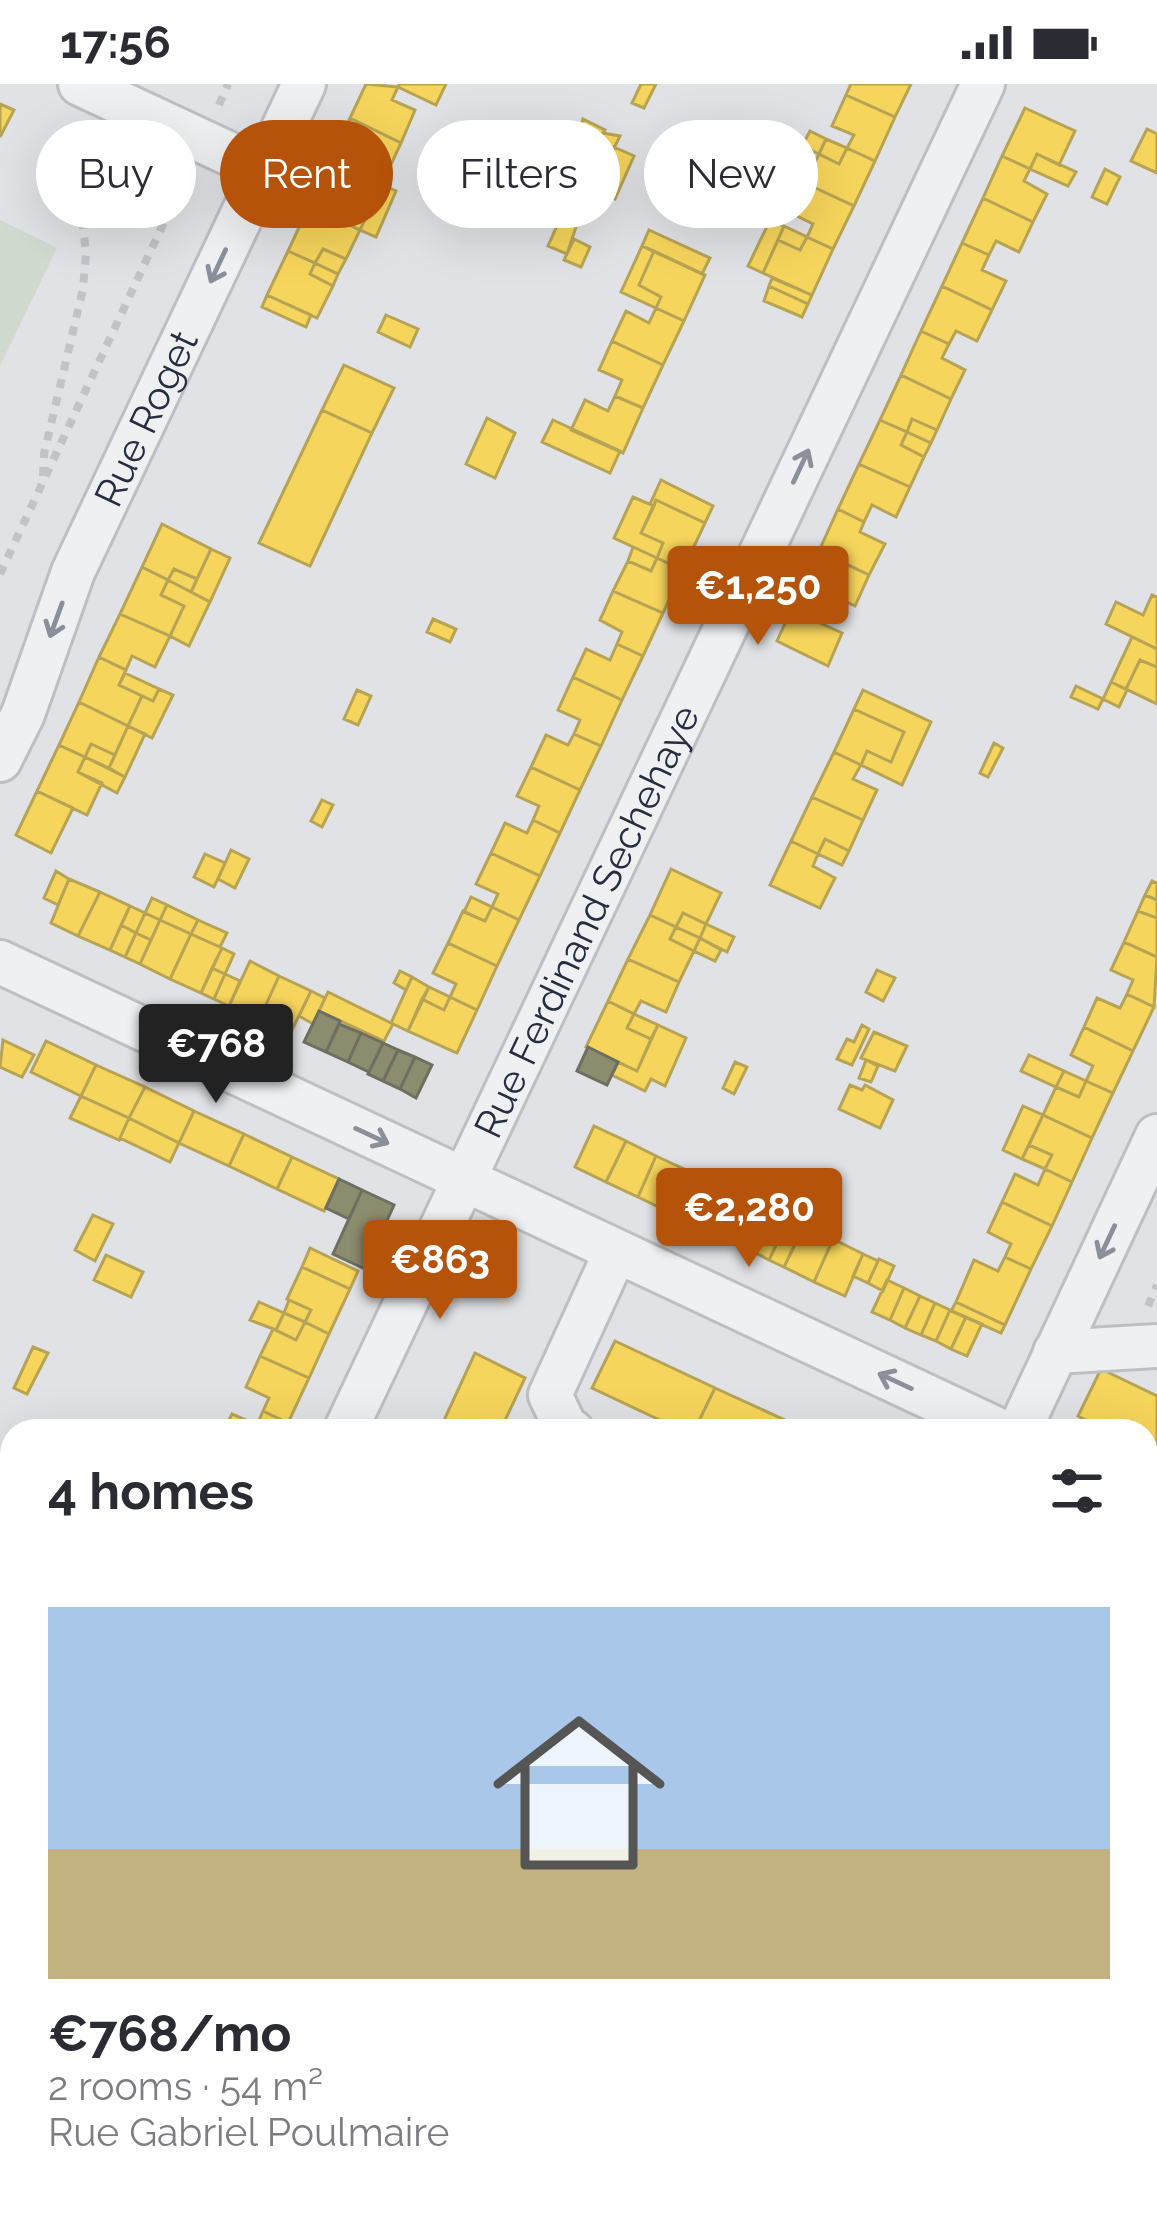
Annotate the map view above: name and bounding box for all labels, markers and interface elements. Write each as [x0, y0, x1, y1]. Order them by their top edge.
text: 17:56 [60, 16, 171, 69]
chip: Buy [36, 120, 196, 228]
chip: Rent [220, 120, 393, 228]
chip: Filters [417, 120, 620, 228]
chip: New [644, 120, 818, 228]
one-way arrow [206, 247, 228, 283]
street label: Rue Roget [84, 323, 207, 514]
one-way arrow [791, 449, 813, 485]
pin: €1,250 [660, 546, 856, 648]
text: €1,250 [695, 562, 821, 608]
one-way arrow [44, 601, 65, 638]
street label: Rue Ferdinand Sechehaye [464, 698, 708, 1145]
pin: €768 [145, 1004, 287, 1106]
text: €768 [166, 1020, 266, 1066]
one-way arrow [353, 1126, 389, 1148]
pin: €2,280 [651, 1168, 847, 1270]
text: €2,280 [683, 1184, 815, 1230]
pin: €863 [369, 1220, 511, 1322]
one-way arrow [1095, 1223, 1117, 1259]
text: €863 [390, 1236, 490, 1282]
one-way arrow [878, 1369, 914, 1391]
icon: filters [1044, 1458, 1110, 1524]
text: 4 homes [48, 1461, 254, 1521]
icon: home [471, 1685, 687, 1901]
text: €768/mo [48, 2003, 291, 2063]
text: 2 rooms · 54 m² [48, 2063, 323, 2109]
text: Rue Gabriel Poulmaire [48, 2109, 449, 2155]

